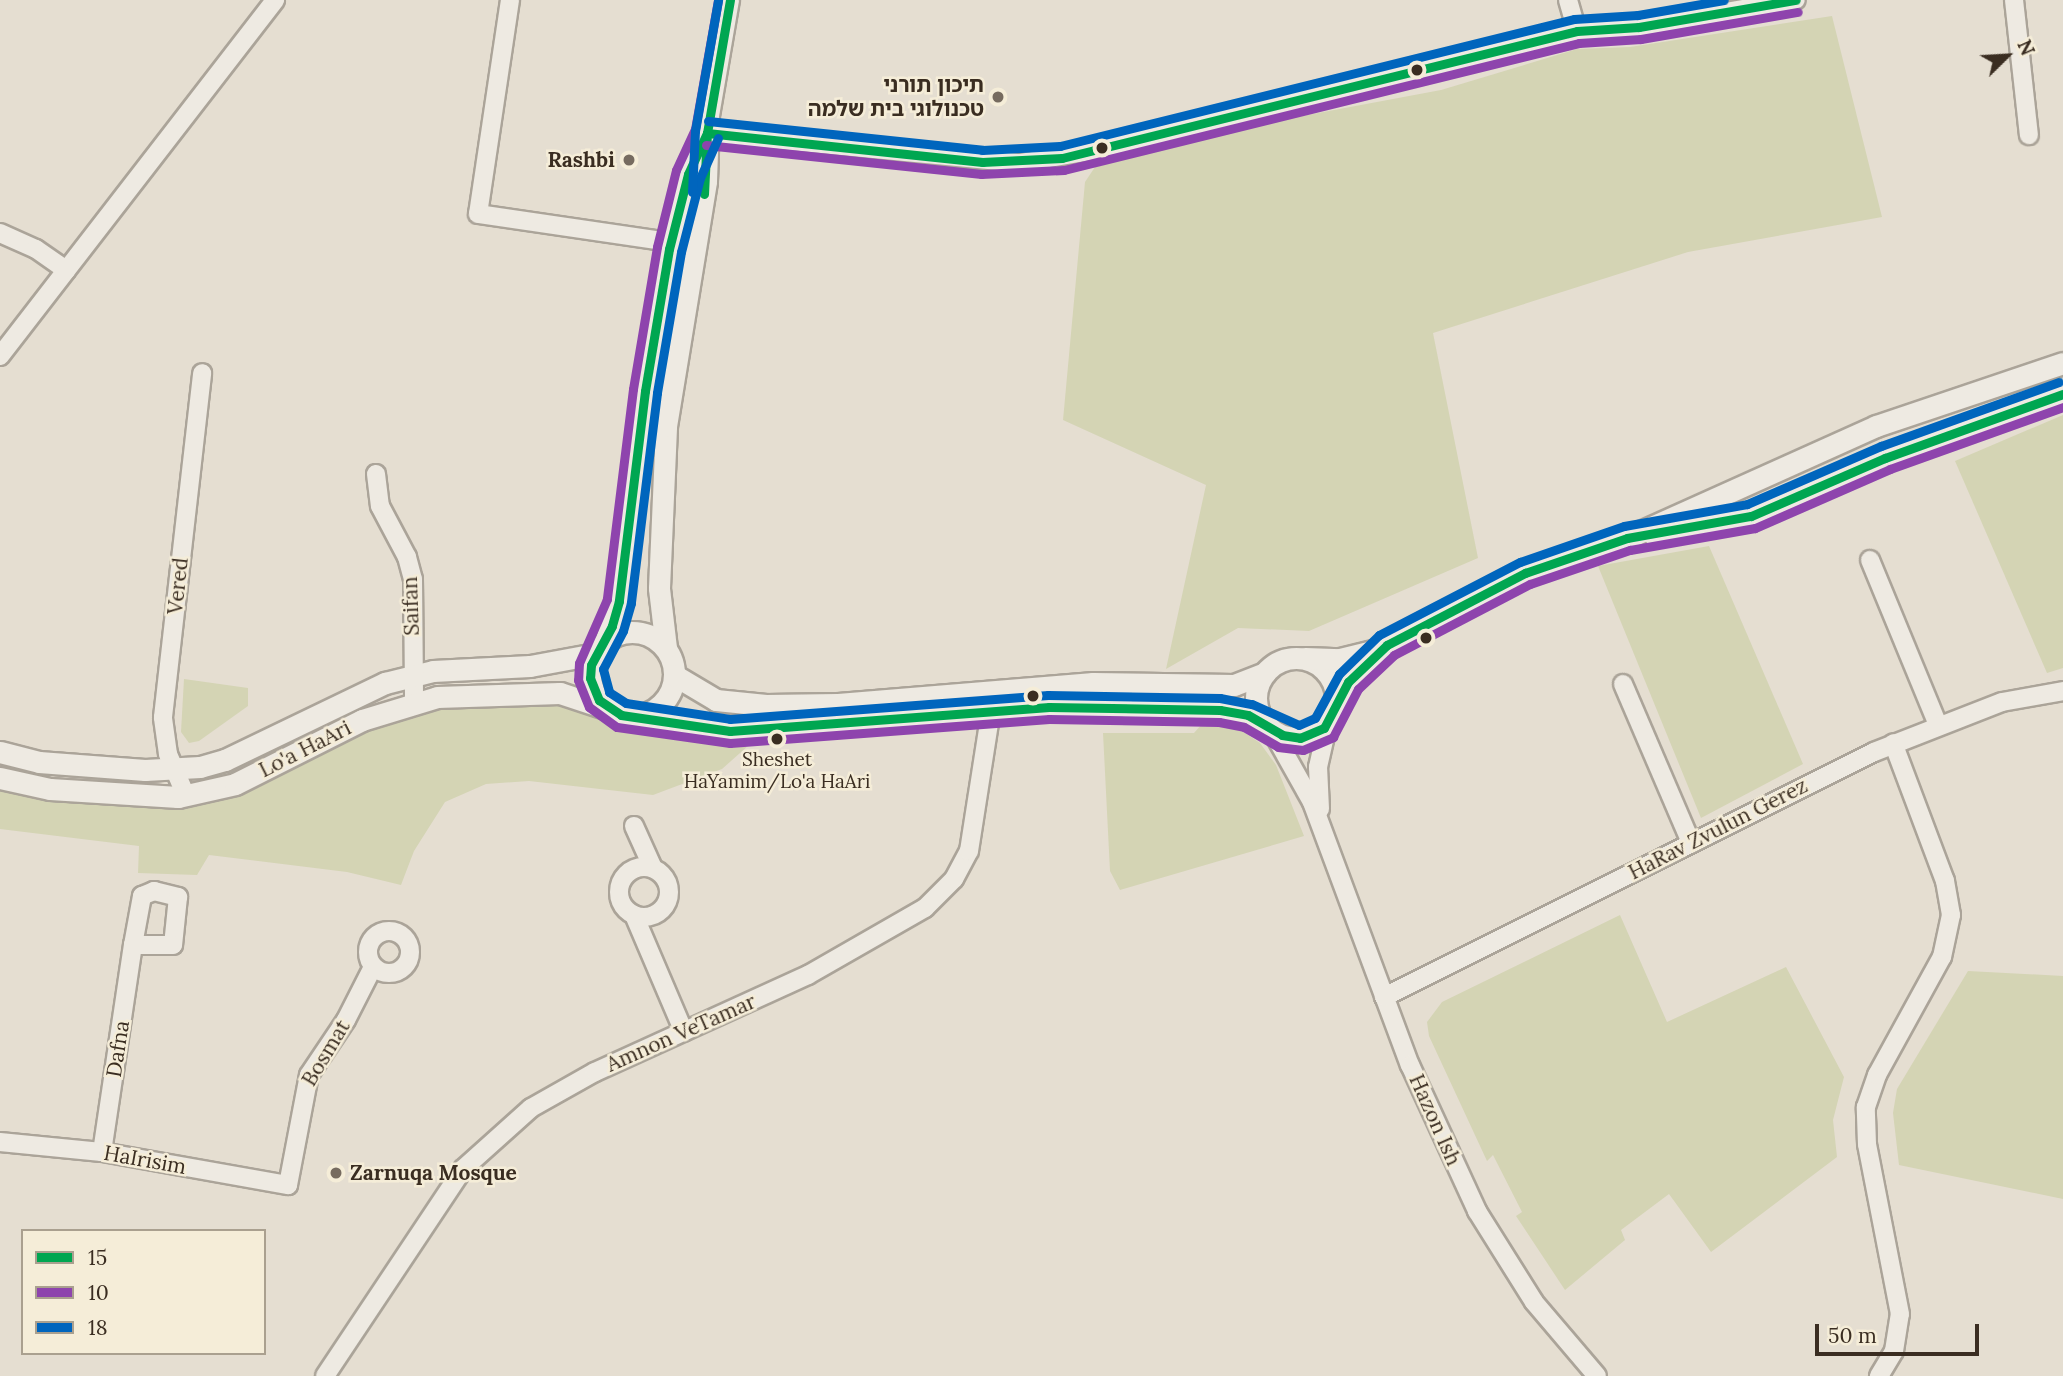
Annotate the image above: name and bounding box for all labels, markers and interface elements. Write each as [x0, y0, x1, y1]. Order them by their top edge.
north arrow [1972, 21, 2042, 91]
text: N [2012, 36, 2040, 59]
unlabelled marker [1410, 63, 1424, 77]
place label: תיכון תורני טכנולוגי בית שלמה [808, 72, 984, 122]
marker: תיכון תורני טכנולוגי בית שלמה [990, 89, 1006, 105]
unlabelled marker [1095, 141, 1109, 155]
place label: Rashbi [547, 147, 615, 173]
marker: Rashbi [621, 152, 637, 168]
street label: Vered [162, 556, 194, 616]
street label: Saifan [397, 576, 425, 636]
unlabelled marker [1419, 631, 1433, 645]
unlabelled marker [1026, 689, 1040, 703]
street label: Lo'a HaAri [255, 715, 355, 783]
marker: Sheshet HaYamim/Lo'a HaAri [770, 732, 784, 746]
place label: Sheshet HaYamim/Lo'a HaAri [684, 749, 870, 793]
street label: HaRav Zvulun Gerez [1624, 773, 1812, 885]
street label: Amnon VeTamar [602, 989, 760, 1077]
street label: Bosmat [296, 1015, 356, 1091]
street label: Dafna [101, 1019, 135, 1079]
street label: Hazon Ish [1404, 1070, 1466, 1170]
street label: HaIrisim [102, 1140, 188, 1180]
place label: Zarnuqa Mosque [350, 1160, 517, 1186]
marker: Zarnuqa Mosque [328, 1165, 344, 1181]
legend [21, 1229, 266, 1355]
text: 15 [88, 1244, 107, 1271]
text: 10 [88, 1279, 109, 1306]
scale bar [1818, 1310, 1982, 1354]
text: 18 [88, 1314, 107, 1341]
text: 50 m [1828, 1322, 1877, 1349]

